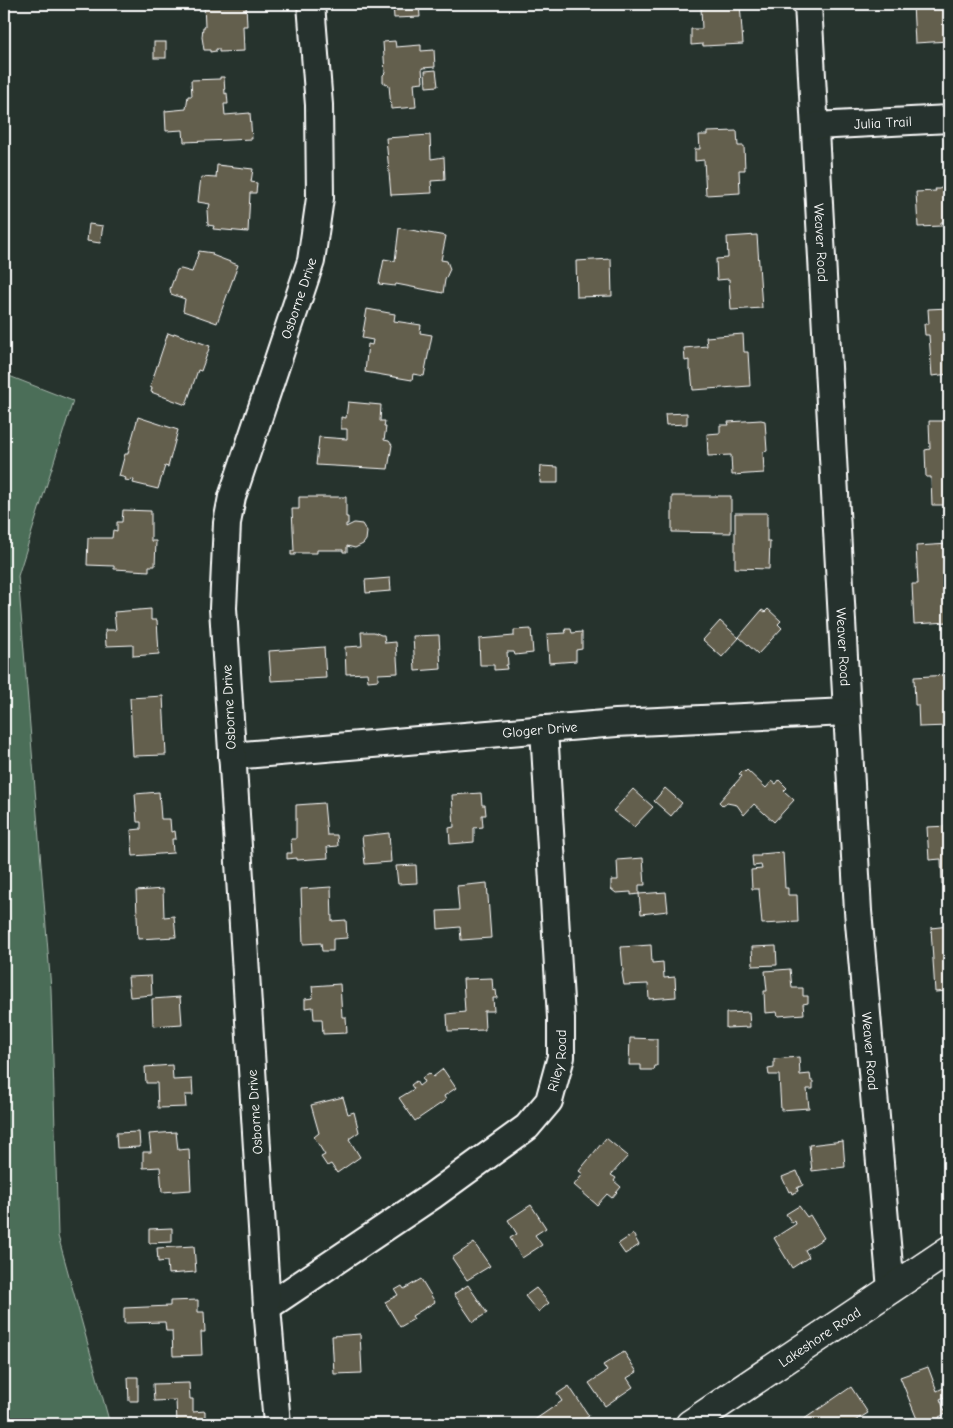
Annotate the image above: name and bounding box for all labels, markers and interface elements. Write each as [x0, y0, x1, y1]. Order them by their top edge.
street label: Julia Trail [854, 112, 912, 132]
street label: Weaver Road [811, 203, 832, 282]
street label: Osborne Drive [277, 255, 320, 341]
street label: Weaver Road [833, 607, 854, 687]
street label: Osborne Drive [218, 664, 240, 750]
street label: Gloger Drive [502, 718, 578, 741]
street label: Weaver Road [858, 1011, 882, 1091]
street label: Riley Road [543, 1030, 570, 1093]
street label: Osborne Drive [244, 1069, 266, 1155]
street label: Lakeshore Road [775, 1303, 864, 1371]

